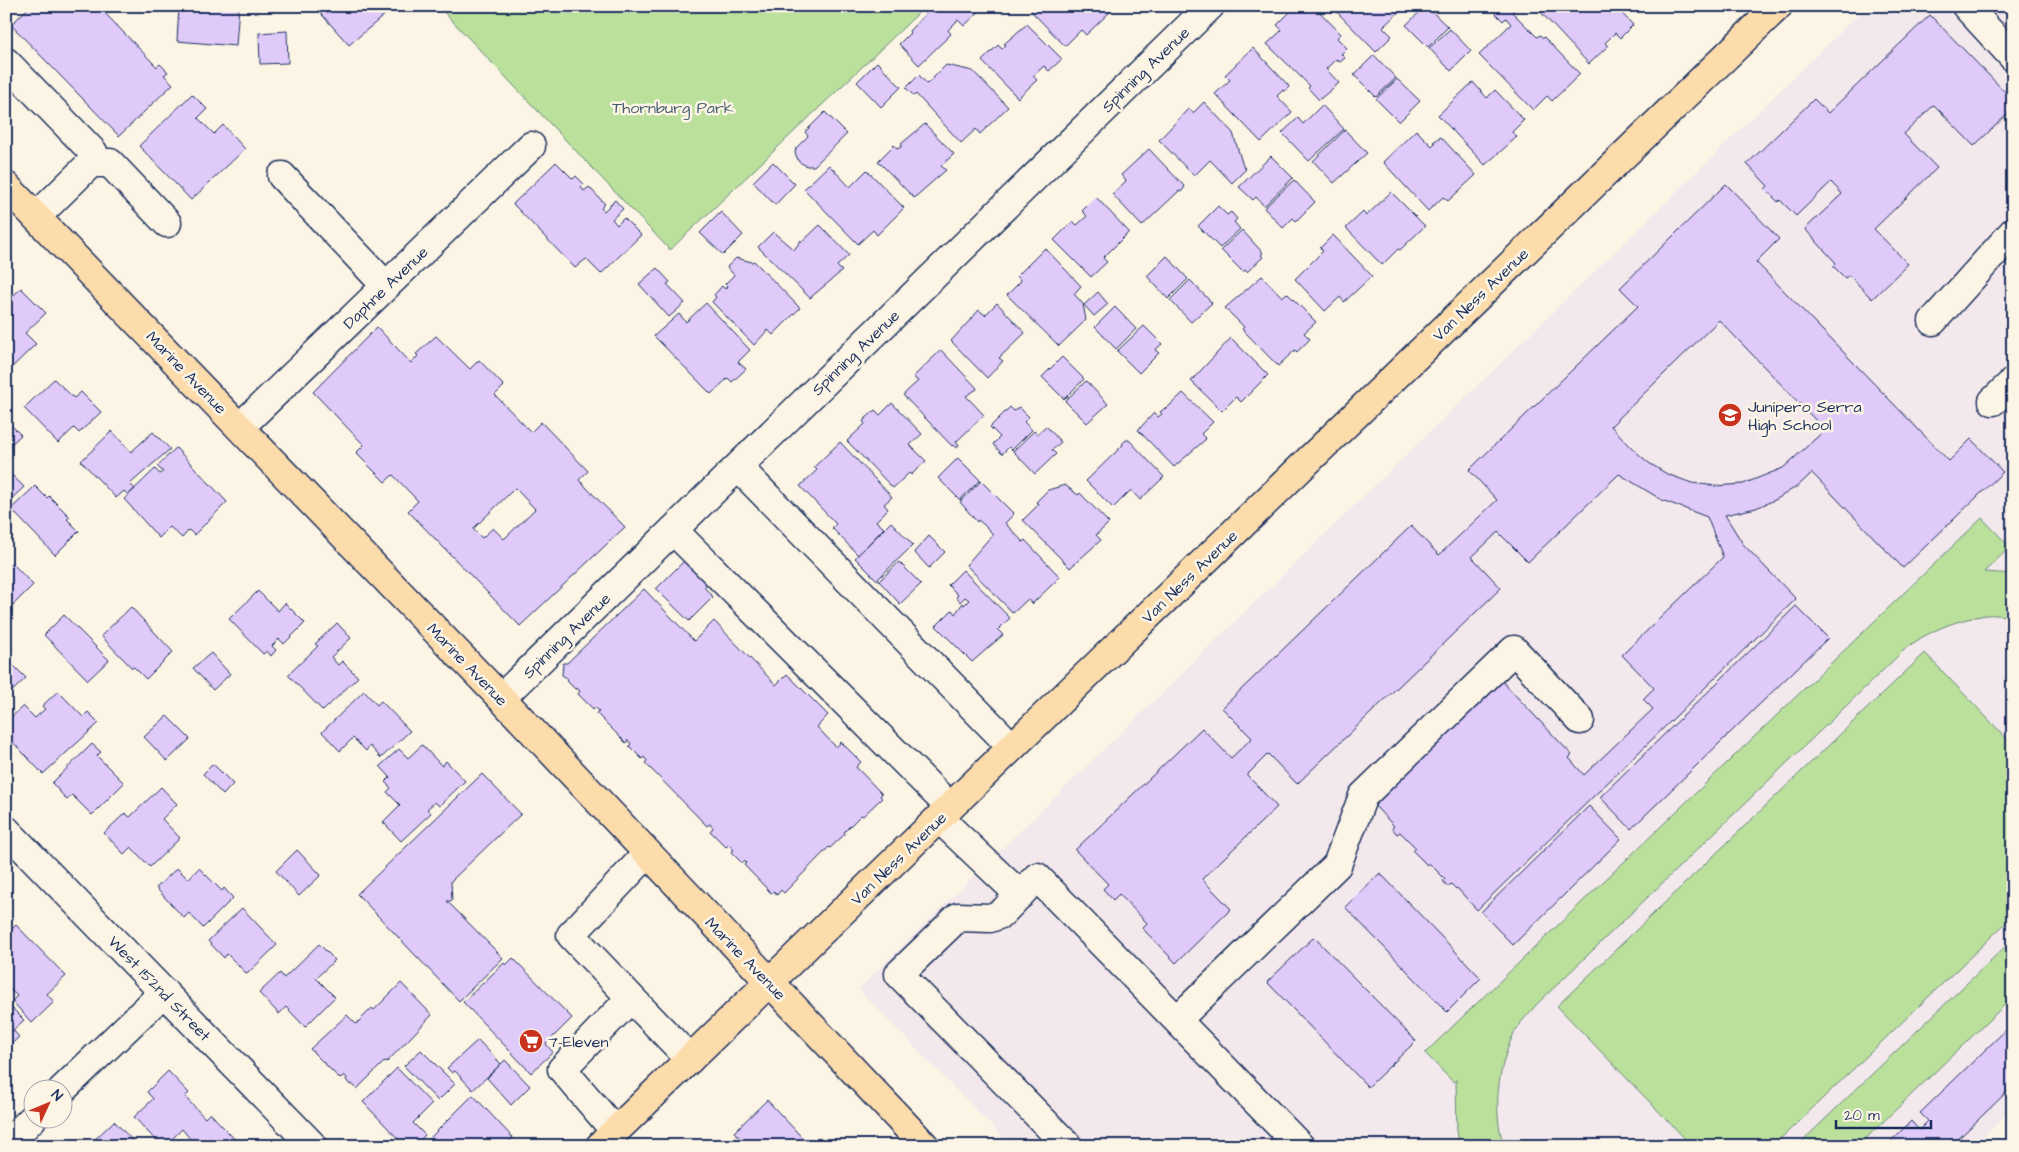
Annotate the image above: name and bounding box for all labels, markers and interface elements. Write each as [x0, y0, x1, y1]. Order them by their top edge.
street label: Spinning Avenue [1097, 22, 1196, 118]
park label: Thornburg Park [612, 97, 734, 120]
street label: Daphne Avenue [338, 241, 433, 334]
street label: Van Ness Avenue [1428, 243, 1534, 346]
street label: Spinning Avenue [807, 305, 906, 401]
street label: Marine Avenue [141, 326, 232, 419]
place label: Junípero Serra High School [1748, 396, 1862, 437]
school or university icon: Junípero Serra High School [1717, 402, 1743, 428]
street label: Van Ness Avenue [1137, 525, 1243, 628]
street label: Spinning Avenue [518, 588, 617, 684]
street label: Marine Avenue [422, 618, 513, 711]
street label: Van Ness Avenue [846, 807, 952, 910]
street label: Marine Avenue [700, 912, 791, 1005]
street label: West 152nd Street [103, 931, 216, 1047]
supermarket icon: 7-Eleven [518, 1028, 544, 1054]
place label: 7-Eleven [548, 1031, 608, 1053]
north arrow [22, 1080, 72, 1130]
text: N [46, 1086, 67, 1106]
scale bar [1836, 1097, 1932, 1129]
text: 20 m [1844, 1105, 1880, 1126]

